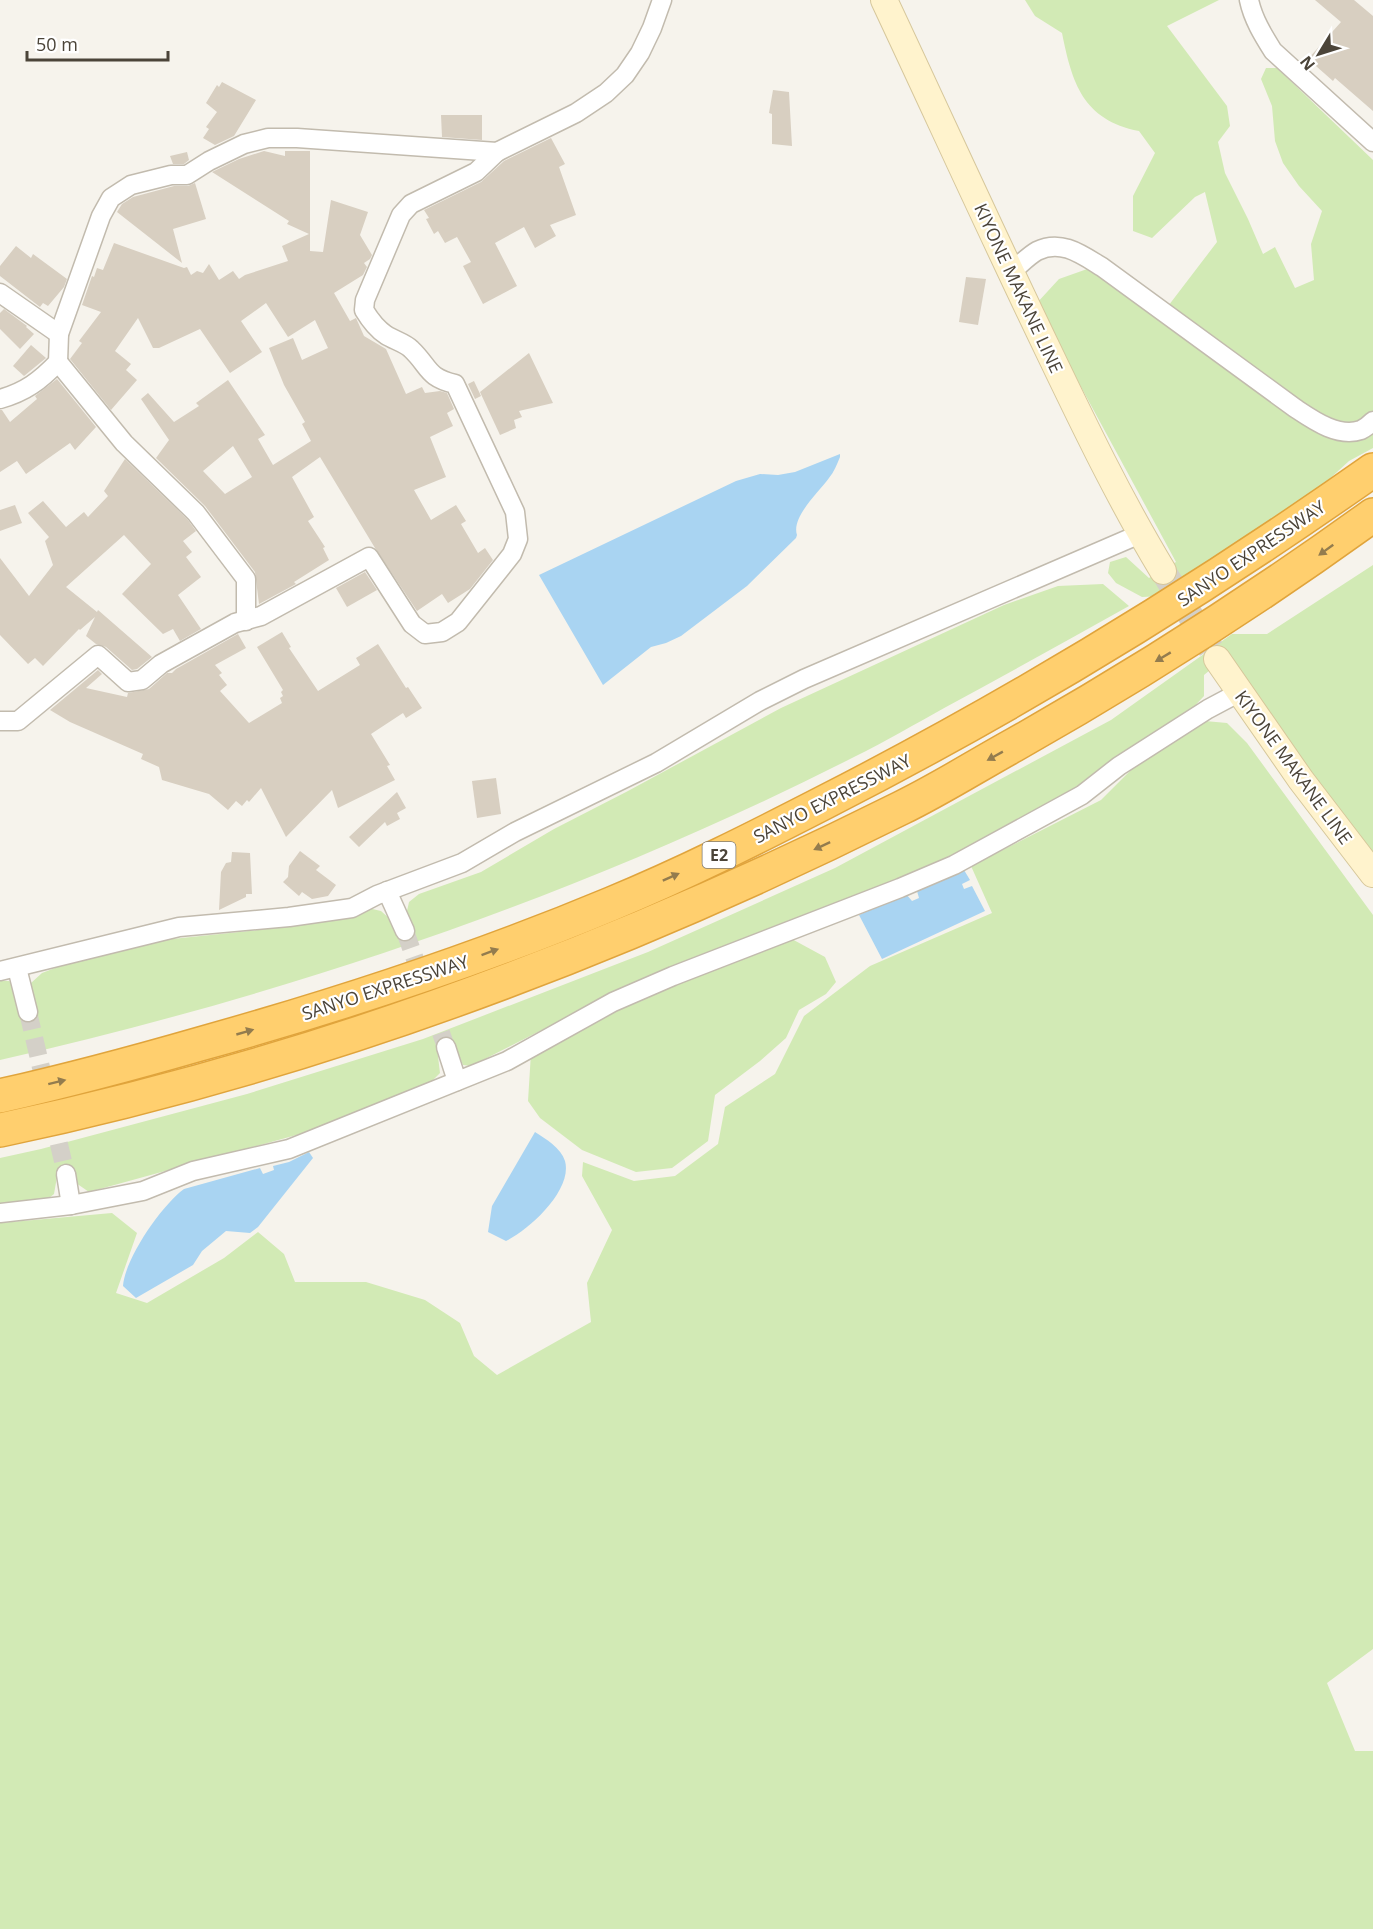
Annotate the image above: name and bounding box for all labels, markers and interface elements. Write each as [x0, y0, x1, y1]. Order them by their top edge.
scale bar [27, 24, 168, 62]
north arrow [1289, 24, 1349, 84]
text: 50 m [36, 32, 78, 56]
text: N [1295, 51, 1320, 75]
street label: KIYONE MAKANE LINE [969, 199, 1069, 377]
street label: SANYO EXPRESSWAY [1172, 494, 1330, 612]
one-way arrow [1318, 543, 1333, 555]
one-way arrow [1154, 652, 1171, 662]
street label: KIYONE MAKANE LINE [1230, 685, 1358, 849]
street label: SANYO EXPRESSWAY [749, 747, 916, 848]
one-way arrow [987, 750, 1003, 761]
one-way arrow [813, 841, 830, 850]
road number: E2 [702, 842, 736, 868]
one-way arrow [662, 873, 679, 882]
one-way arrow [482, 947, 500, 957]
street label: SANYO EXPRESSWAY [299, 948, 472, 1025]
one-way arrow [236, 1026, 254, 1036]
one-way arrow [48, 1077, 66, 1087]

